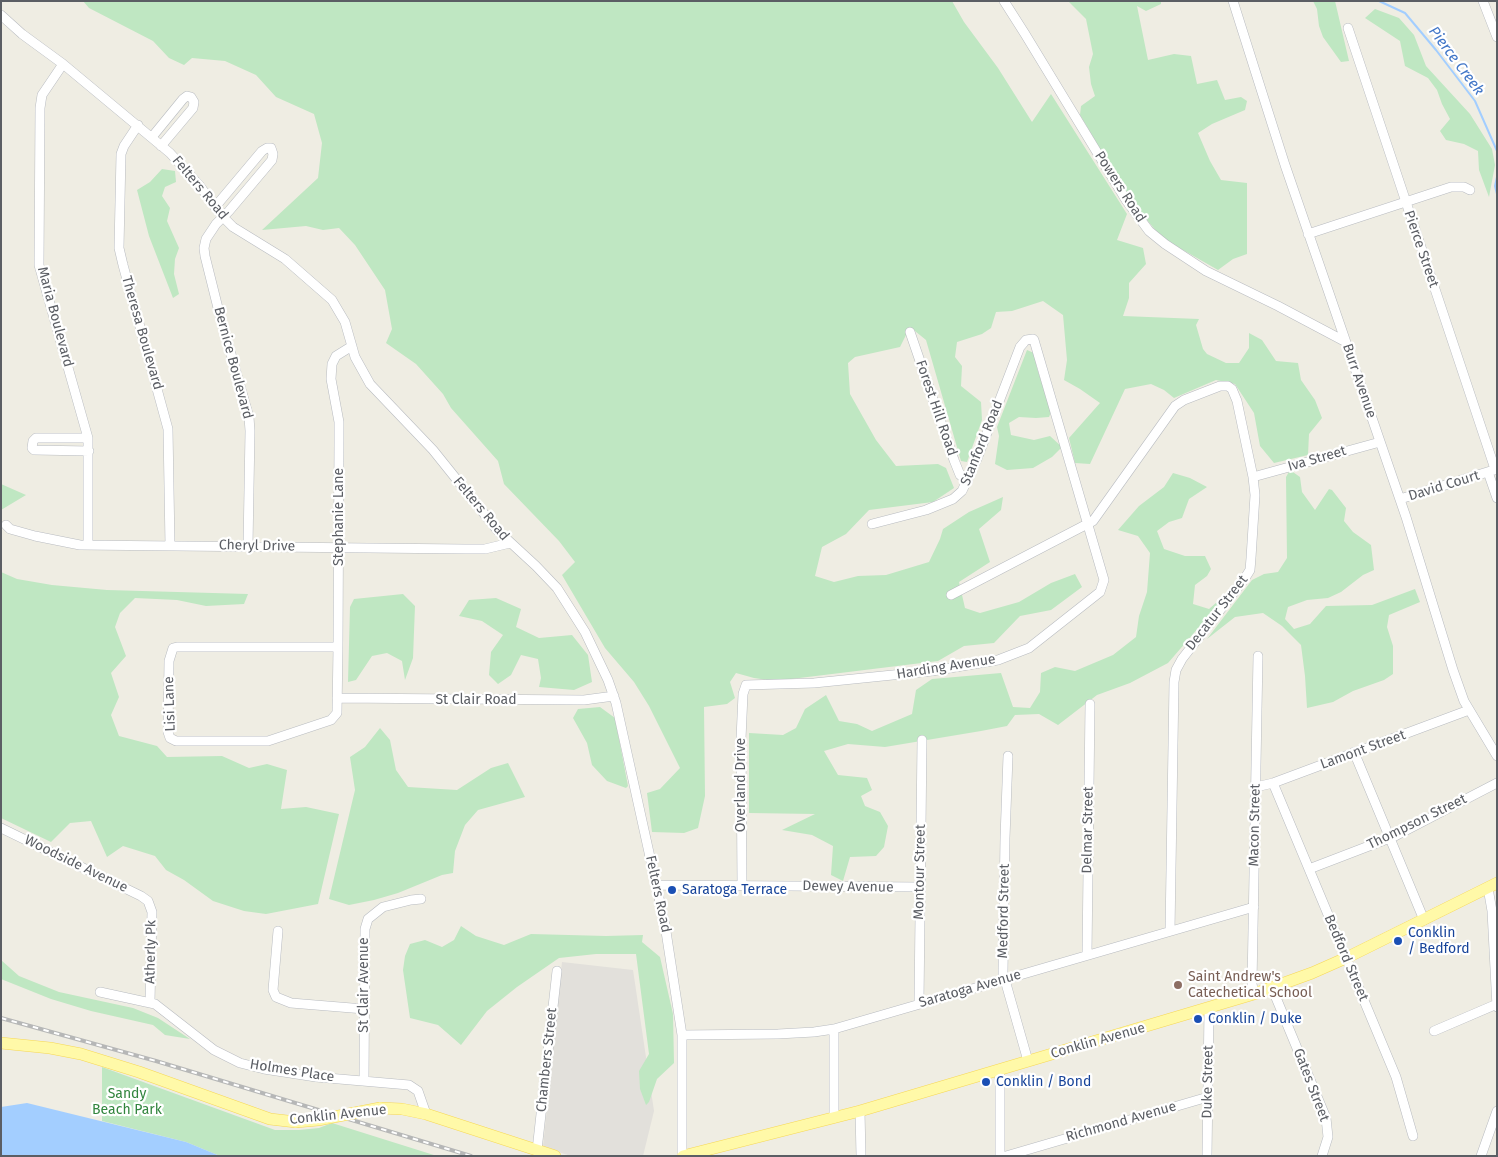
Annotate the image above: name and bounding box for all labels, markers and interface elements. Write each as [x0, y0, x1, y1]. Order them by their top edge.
water label: Pierce Creek [1424, 23, 1488, 99]
street label: Powers Road [1091, 148, 1149, 226]
street label: Felters Road [168, 153, 232, 223]
street label: Pierce Street [1400, 208, 1442, 290]
street label: Maria Boulevard [34, 265, 76, 369]
street label: Theresa Boulevard [118, 274, 166, 392]
street label: Bernice Boulevard [210, 305, 256, 421]
street label: Burr Avenue [1338, 342, 1380, 420]
street label: Forest Hill Road [912, 358, 960, 458]
street label: Stanford Road [957, 398, 1007, 488]
street label: Iva Street [1286, 443, 1348, 475]
street label: David Court [1406, 467, 1482, 505]
street label: Stephanie Lane [331, 468, 347, 566]
street label: Felters Road [449, 474, 513, 544]
street label: Cheryl Drive [219, 537, 295, 555]
street label: Decatur Street [1182, 572, 1252, 654]
street label: Harding Avenue [895, 651, 997, 683]
street label: Lisi Lane [161, 676, 179, 732]
street label: St Clair Road [435, 692, 517, 708]
street label: Lamont Street [1318, 727, 1408, 773]
street label: Overland Drive [733, 738, 749, 832]
street label: Macon Street [1246, 783, 1264, 867]
street label: Delmar Street [1079, 786, 1097, 874]
street label: Thompson Street [1365, 791, 1469, 853]
street label: Montour Street [911, 824, 929, 920]
street label: Woodside Avenue [22, 832, 130, 896]
street label: Felters Road [642, 854, 674, 934]
street label: Medford Street [995, 864, 1013, 958]
street label: Dewey Avenue [802, 878, 894, 896]
place label: Saratoga Terrace [682, 882, 787, 898]
marker: Saratoga Terrace [666, 884, 678, 896]
street label: Bedford Street [1320, 912, 1372, 1004]
street label: Atherly Pk [142, 920, 160, 984]
place label: Conklin / Bedford [1408, 925, 1470, 958]
marker: Conklin / Bedford [1392, 935, 1404, 947]
street label: St Clair Avenue [356, 937, 372, 1033]
street label: Saratoga Avenue [917, 966, 1023, 1012]
place label: Saint Andrew's Catechetical School [1188, 969, 1312, 1002]
marker: Saint Andrew's Catechetical School [1172, 979, 1184, 991]
street label: Chambers Street [533, 1007, 561, 1113]
place label: Conklin / Duke [1208, 1011, 1302, 1027]
marker: Conklin / Duke [1192, 1013, 1204, 1025]
street label: Conklin Avenue [1049, 1019, 1147, 1063]
street label: Duke Street [1199, 1045, 1217, 1119]
street label: Gates Street [1289, 1046, 1333, 1124]
street label: Holmes Place [249, 1056, 335, 1086]
place label: Conklin / Bond [996, 1074, 1091, 1090]
marker: Conklin / Bond [980, 1076, 992, 1088]
park label: Sandy Beach Park [92, 1086, 162, 1118]
street label: Richmond Avenue [1064, 1098, 1178, 1146]
street label: Conklin Avenue [289, 1102, 387, 1128]

